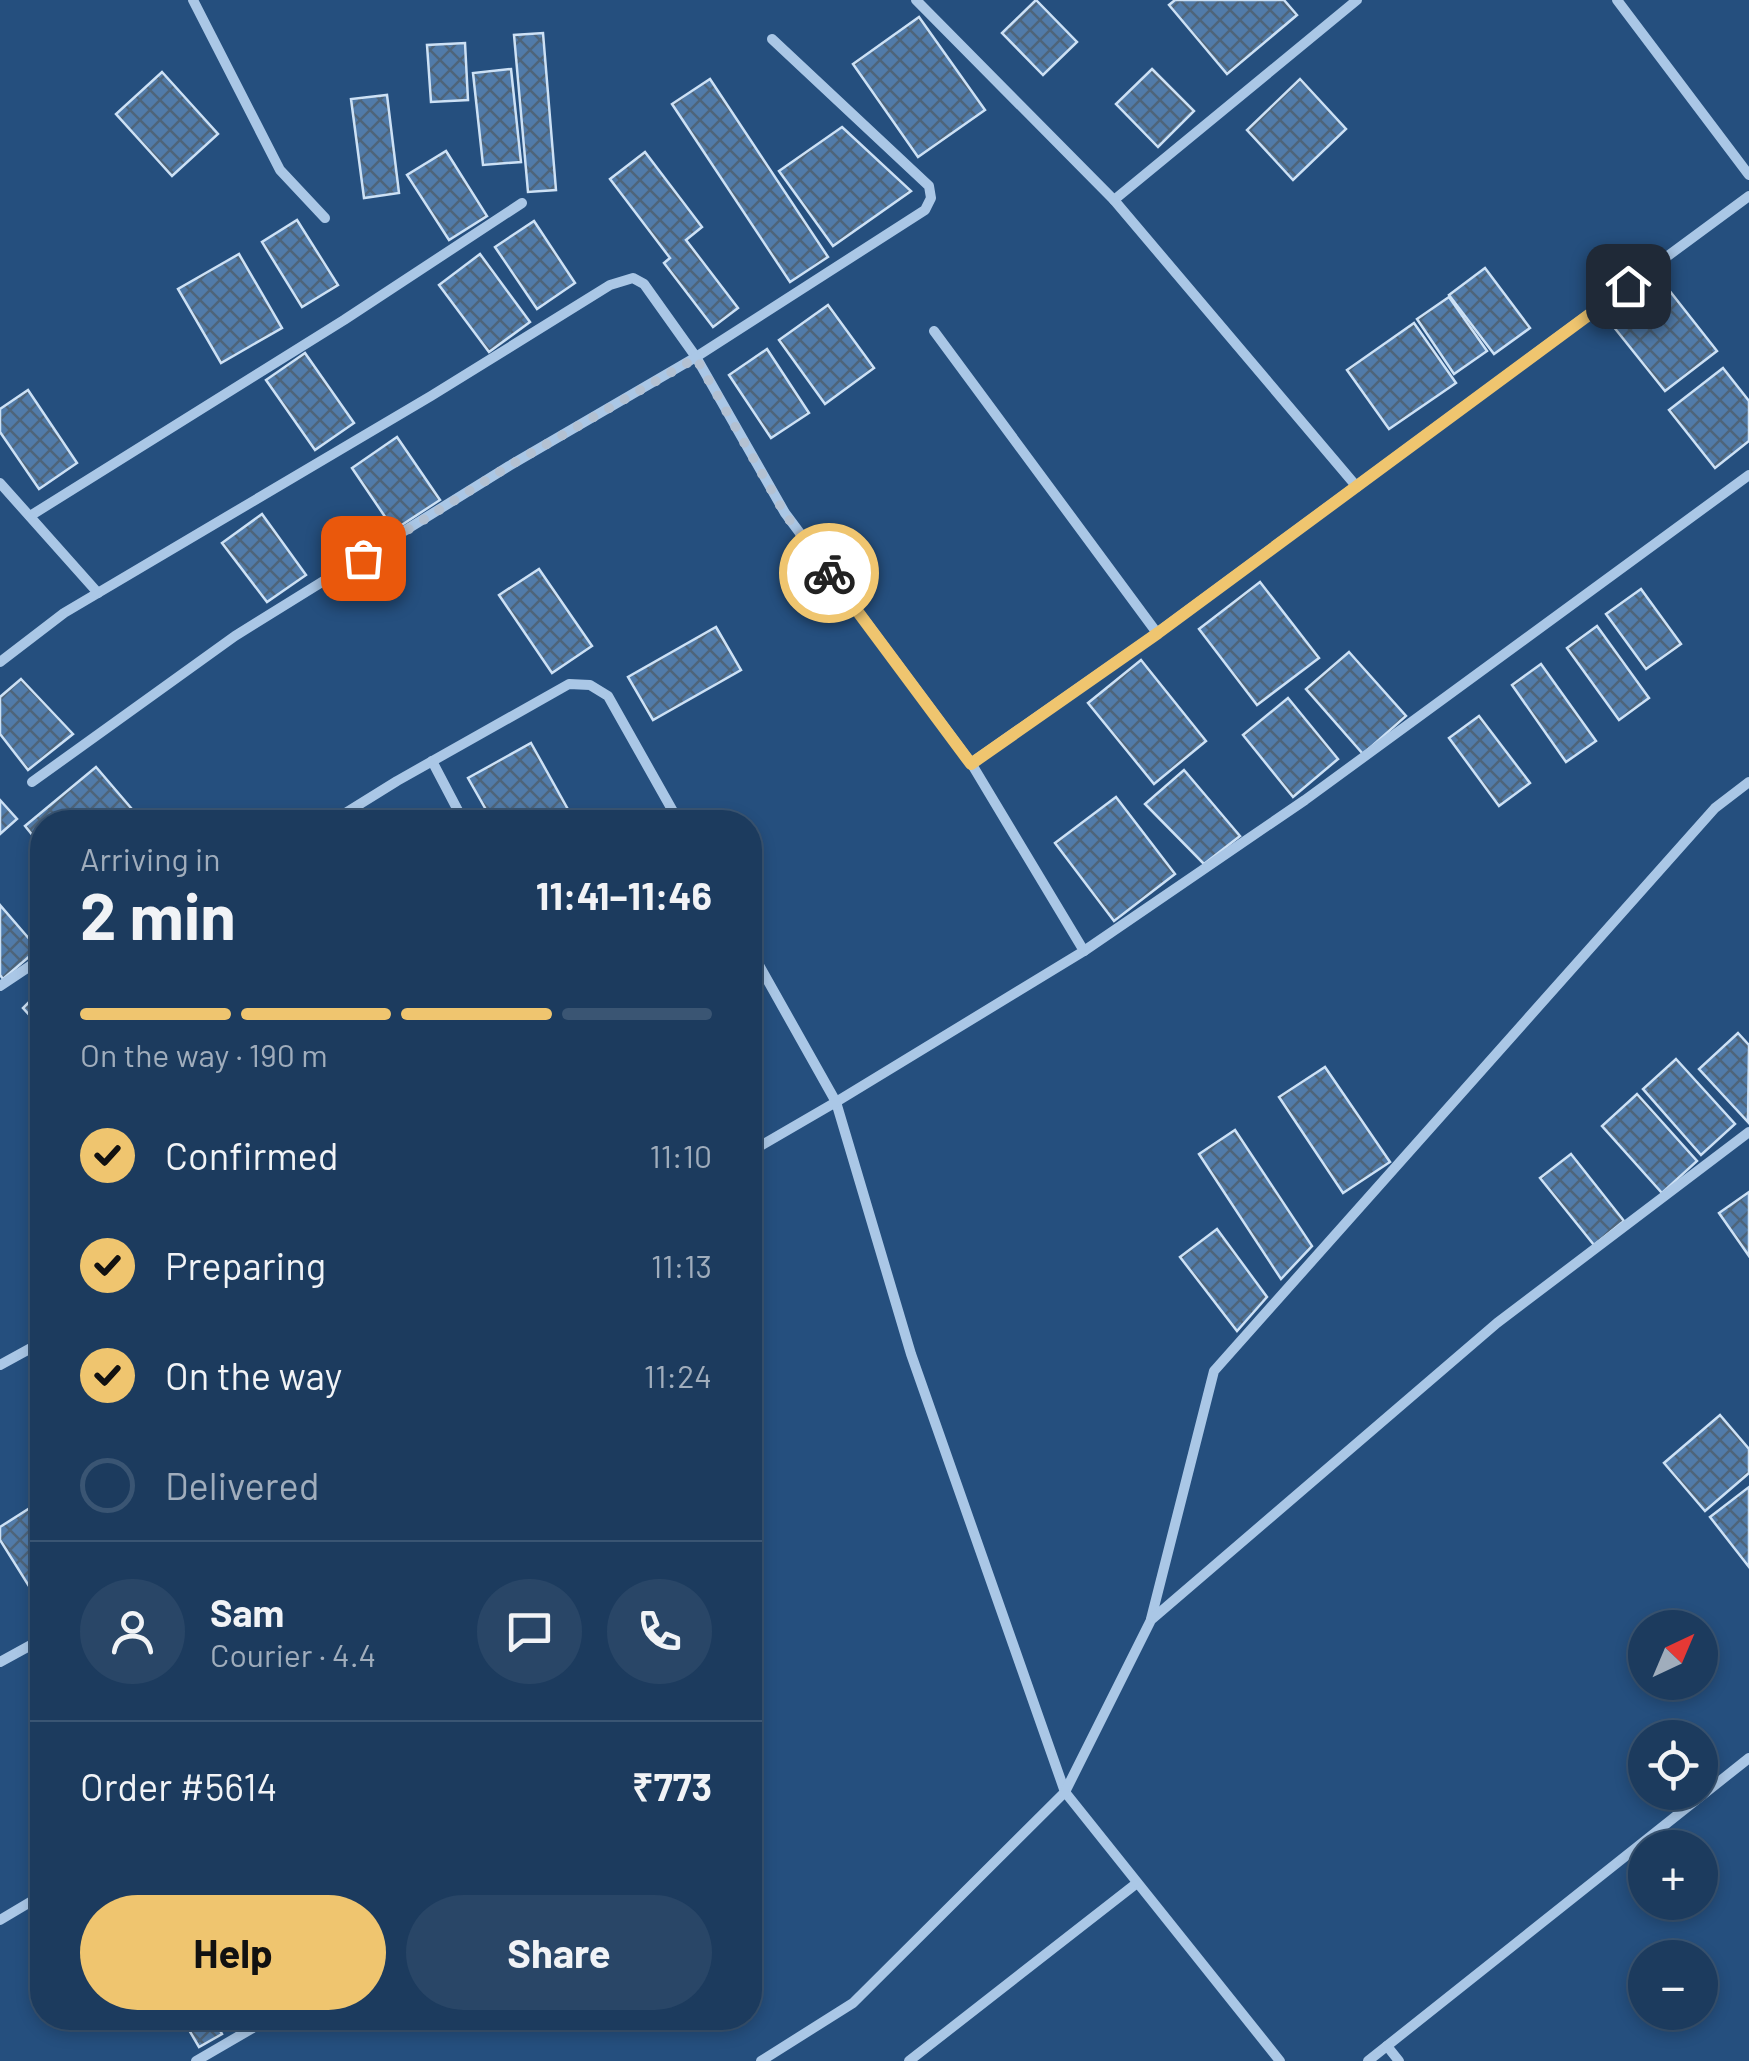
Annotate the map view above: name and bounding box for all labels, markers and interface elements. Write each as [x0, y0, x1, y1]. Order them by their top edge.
pin [1586, 244, 1671, 329]
icon: home [1601, 259, 1656, 314]
pin [321, 516, 406, 601]
courier [779, 523, 879, 623]
icon: bag [336, 531, 391, 586]
icon: bike [802, 546, 857, 601]
text: Arriving in [80, 839, 220, 877]
text: 11:41–11:46 [536, 872, 712, 918]
text: 2 min [80, 875, 236, 953]
text: On the way · 190 m [80, 1035, 328, 1073]
icon: check [80, 1128, 135, 1183]
text: Confirmed [165, 1132, 338, 1178]
text: 11:10 [649, 1136, 712, 1174]
icon: check [80, 1238, 135, 1293]
text: Preparing [165, 1242, 326, 1288]
text: 11:13 [651, 1246, 712, 1284]
icon: check [80, 1348, 135, 1403]
text: On the way [165, 1352, 342, 1398]
text: 11:24 [644, 1356, 712, 1394]
text: Delivered [165, 1462, 319, 1508]
button: person [80, 1579, 185, 1684]
button: chat [477, 1579, 582, 1684]
button: phone [607, 1579, 712, 1684]
text: Sam [210, 1589, 284, 1635]
north arrow [1628, 1610, 1718, 1700]
map controls [1628, 1610, 1718, 2030]
text: Courier · 4.4 [210, 1635, 376, 1673]
button: locate [1628, 1720, 1718, 1810]
text: Order #5614 [80, 1763, 277, 1809]
text: ₹773 [632, 1763, 712, 1809]
button: + [1628, 1830, 1718, 1920]
button: Help [80, 1895, 386, 2010]
button: Share [406, 1895, 712, 2010]
button: − [1628, 1940, 1718, 2030]

